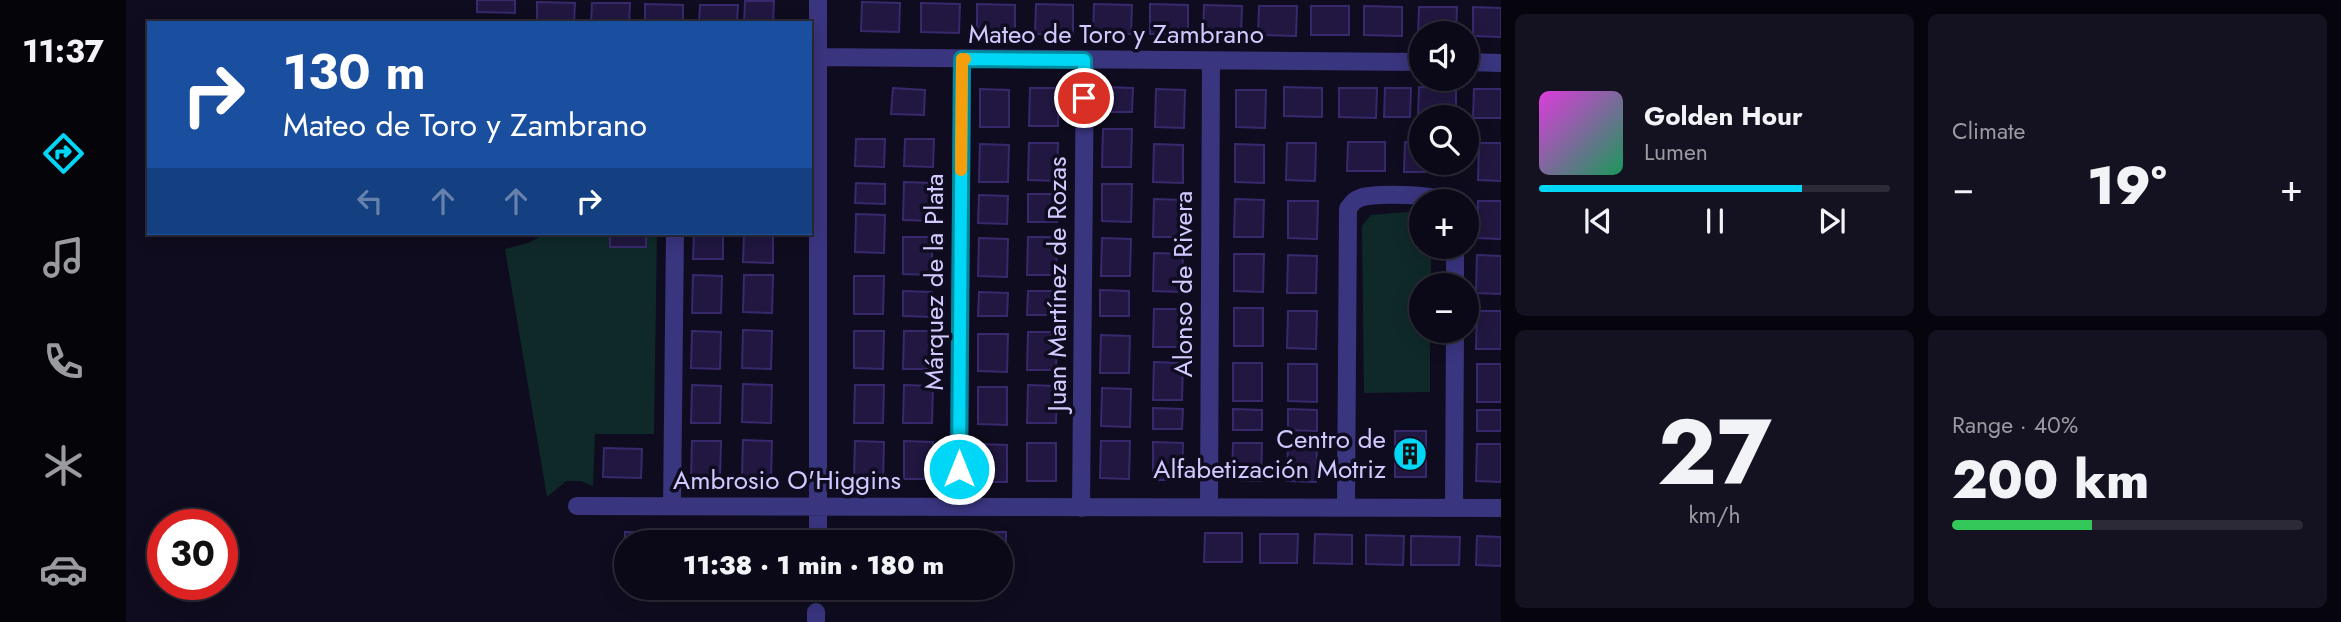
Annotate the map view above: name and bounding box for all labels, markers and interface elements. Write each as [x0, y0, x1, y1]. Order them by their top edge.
street label: Mateo de Toro y Zambrano [968, 15, 1264, 53]
map controls [1409, 21, 1479, 343]
button: sound [1409, 21, 1479, 91]
text: 11:37 [22, 28, 104, 74]
text: 130 m [283, 37, 426, 107]
icon: right [168, 49, 259, 140]
pin [1054, 68, 1114, 128]
icon: arrive [1065, 79, 1103, 117]
text: Golden Hour [1644, 97, 1803, 135]
text: Mateo de Toro y Zambrano [283, 102, 647, 148]
button: search [1409, 105, 1479, 175]
text: Climate [1952, 114, 2025, 148]
icon: directions [39, 129, 88, 178]
text: Lumen [1644, 135, 1708, 169]
text: 19° [2087, 148, 2167, 224]
street label: Juan Martínez de Rozas [1038, 156, 1076, 415]
text: − [1952, 160, 1974, 215]
text: + [2280, 160, 2303, 215]
street label: Márquez de la Plata [915, 173, 953, 391]
icon: left [351, 182, 389, 220]
icon: ahead [424, 182, 462, 220]
icon: ahead [497, 182, 535, 220]
icon: right [570, 182, 608, 220]
button: + [1409, 189, 1479, 259]
street label: Alonso de Rivera [1164, 191, 1202, 377]
icon: previous [1579, 202, 1617, 240]
icon: pause [1696, 202, 1734, 240]
icon: next [1813, 202, 1851, 240]
icon: music [39, 233, 88, 282]
button: − [1409, 273, 1479, 343]
icon: phone [39, 337, 88, 386]
text: 27 [1657, 387, 1772, 518]
text: Range · 40% [1952, 408, 2078, 442]
place label: Centro de Alfabetización Motriz [1153, 420, 1386, 488]
position arrow [922, 432, 996, 506]
building icon: Centro de Alfabetización Motriz [1391, 435, 1429, 473]
icon: climate [39, 441, 88, 490]
text: 200 km [1952, 442, 2149, 518]
street label: Ambrosio O'Higgins [673, 461, 901, 499]
text: km/h [1689, 498, 1740, 532]
speed limit sign: 30 [147, 509, 238, 600]
icon: car [39, 545, 88, 594]
text: 11:38 · 1 min · 180 m [683, 546, 944, 584]

